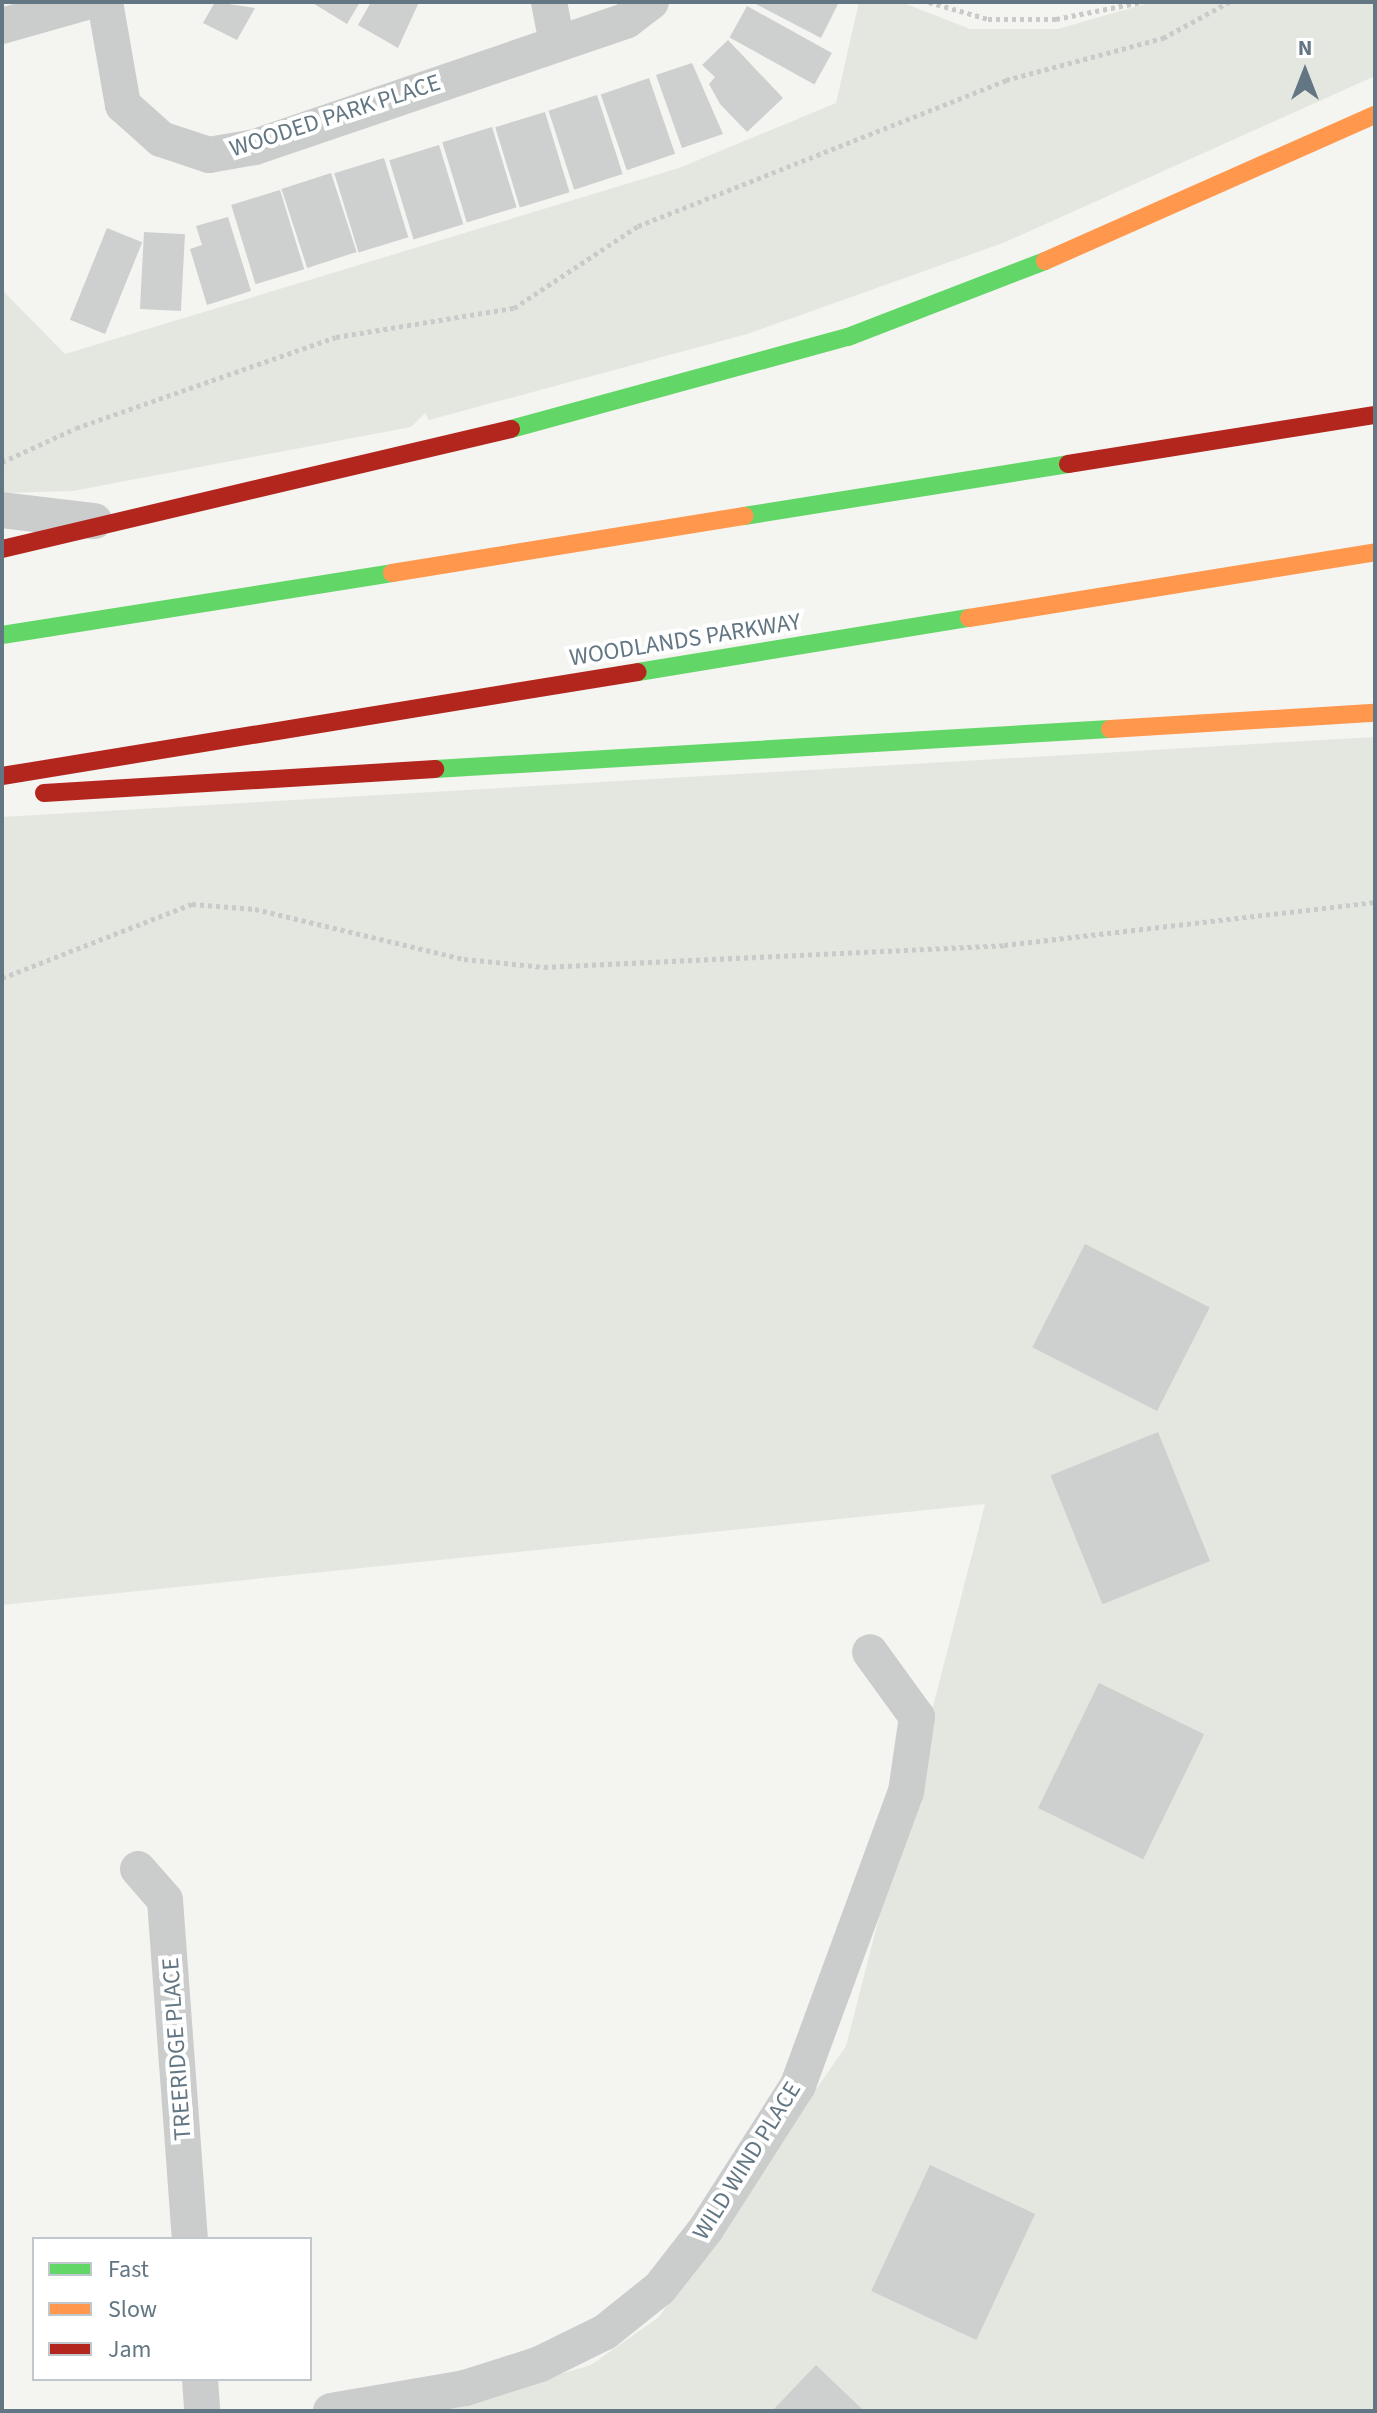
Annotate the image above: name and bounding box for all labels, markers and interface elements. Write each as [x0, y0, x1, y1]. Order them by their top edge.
north arrow [1265, 32, 1345, 112]
text: N [1298, 32, 1312, 64]
street label: WOODED PARK PLACE [226, 68, 444, 164]
street label: WOODLANDS PARKWAY [567, 607, 803, 673]
street label: TREERIDGE PLACE [156, 1957, 198, 2141]
street label: WILD WIND PLACE [687, 2077, 807, 2245]
legend [32, 2237, 312, 2381]
text: Fast [108, 2252, 149, 2287]
text: Slow [108, 2292, 157, 2327]
text: Jam [108, 2332, 152, 2367]

